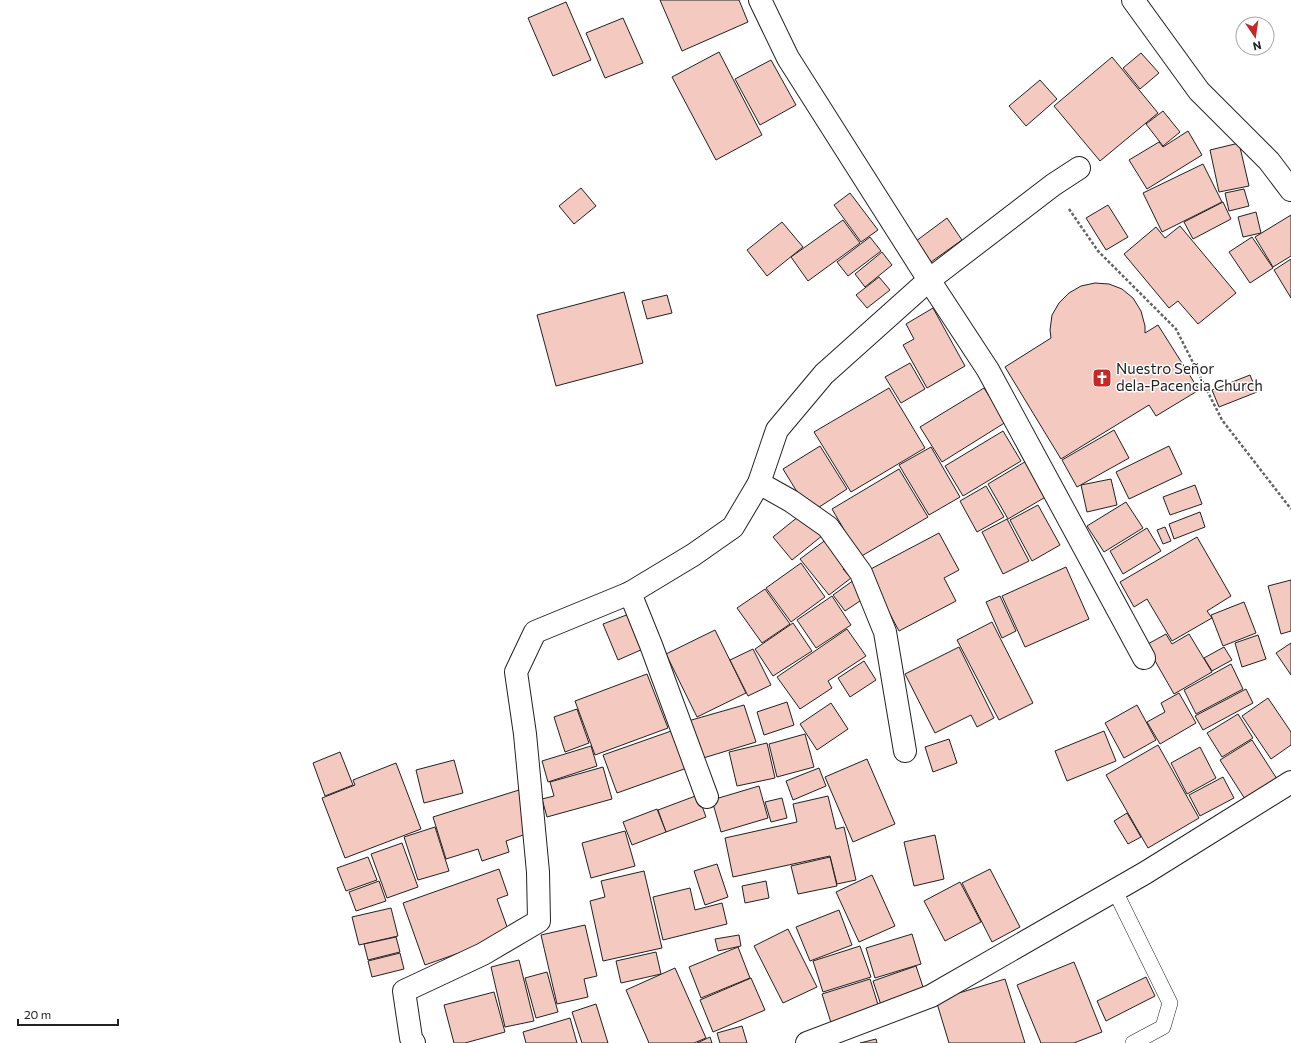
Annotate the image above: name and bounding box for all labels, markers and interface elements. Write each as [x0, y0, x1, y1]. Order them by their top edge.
north arrow [1235, 16, 1275, 56]
text: N [1252, 39, 1263, 53]
place label: Nuestro Señor dela-Pacencia Church [1116, 359, 1263, 394]
church icon: Nuestro Señor dela-Pacencia Church [1091, 367, 1113, 389]
scale bar [18, 1001, 118, 1027]
text: 20 m [24, 1007, 51, 1021]

